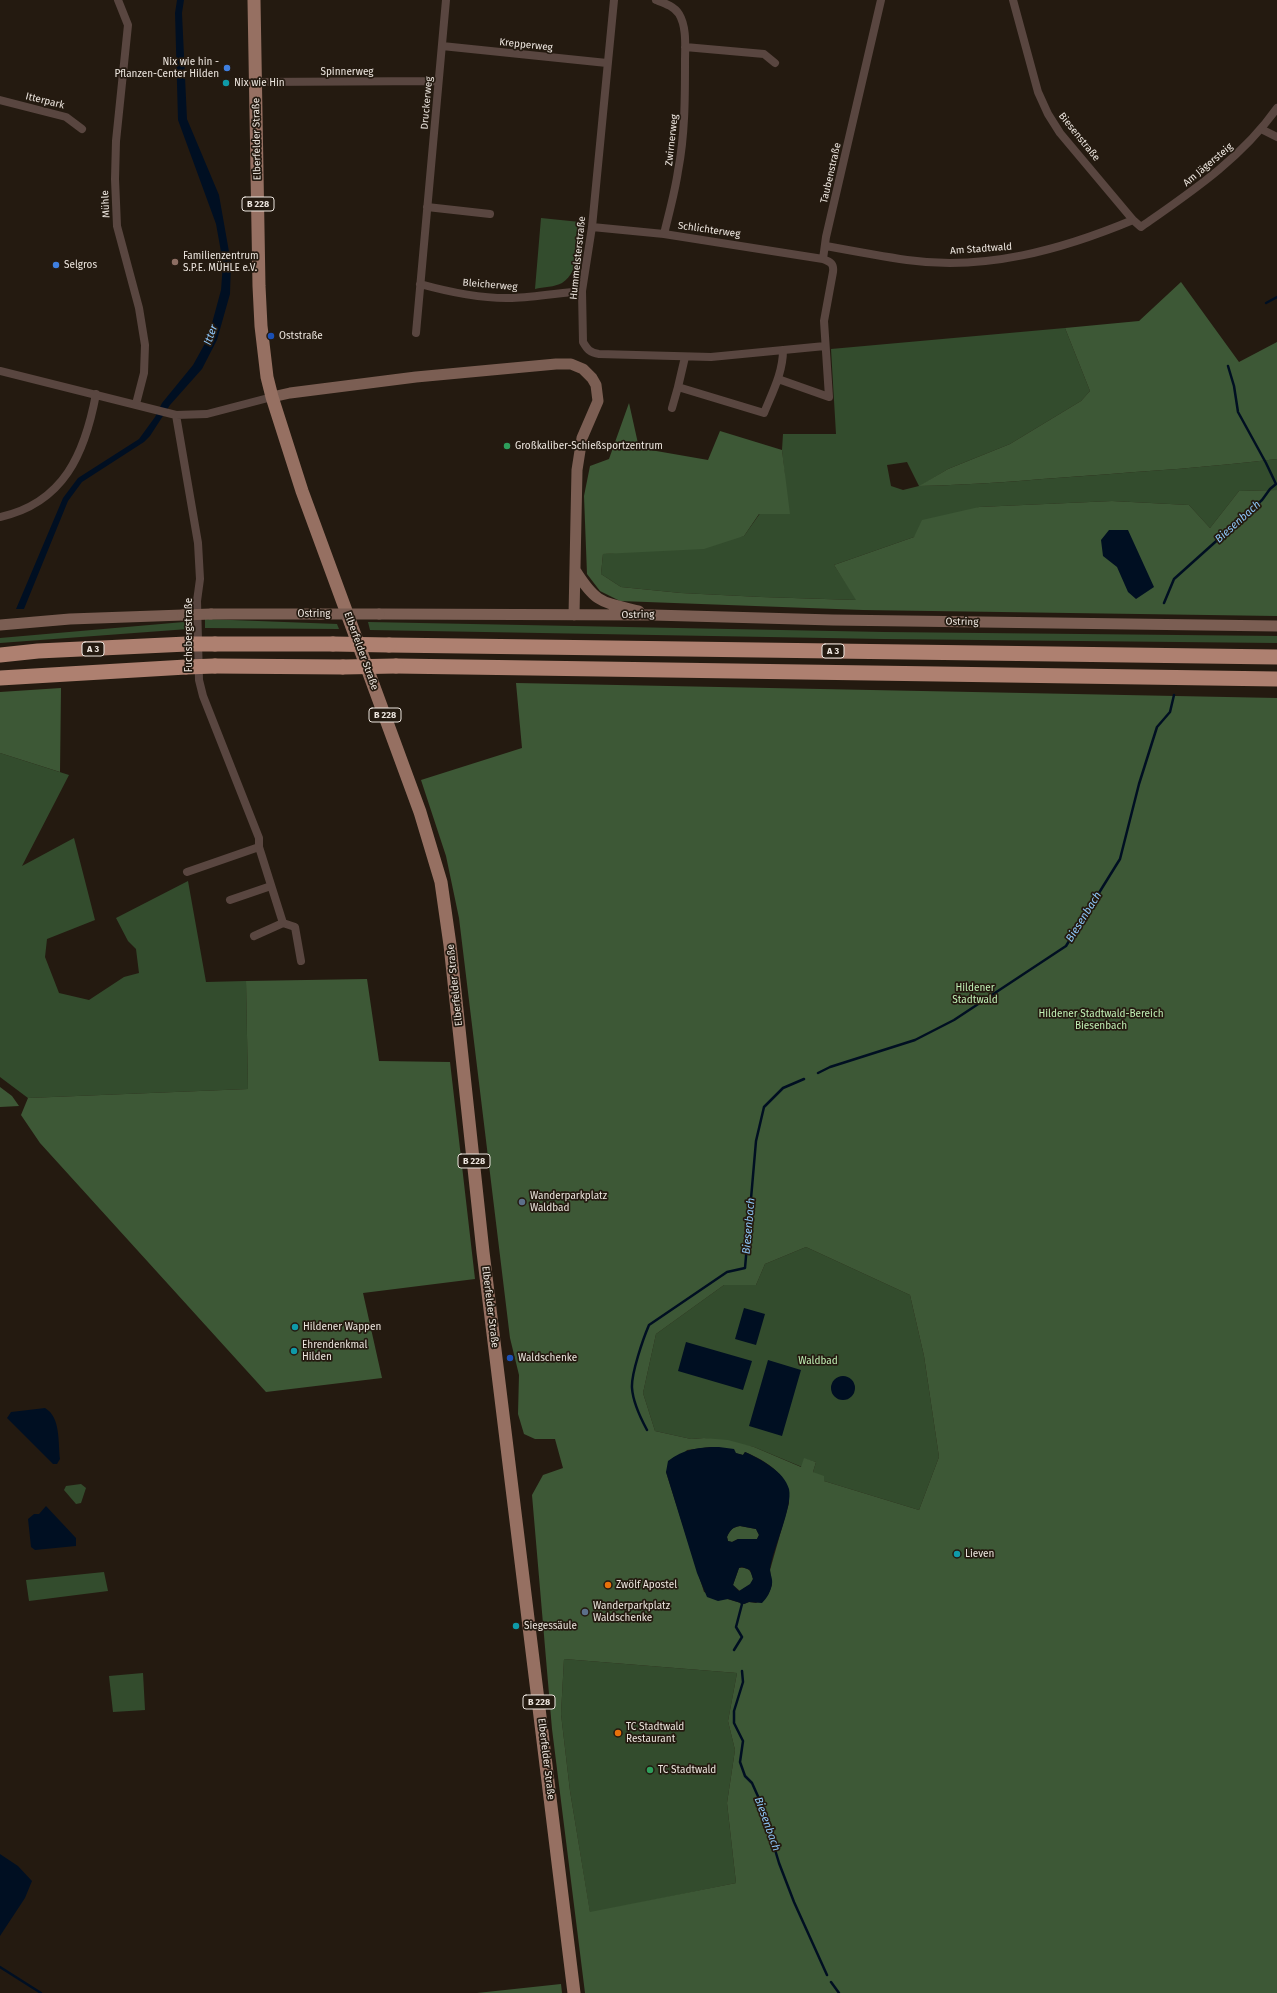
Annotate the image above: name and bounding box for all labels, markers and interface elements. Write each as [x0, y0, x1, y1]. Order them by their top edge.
street label: Krepperweg [499, 36, 553, 54]
place label: Nix wie hin - Pflanzen-Center Hilden [115, 56, 219, 80]
marker: Nix wie hin - Pflanzen-Center Hilden [222, 63, 232, 73]
street label: Spinnerweg [320, 66, 374, 78]
street label: Druckerweg [419, 76, 435, 130]
place label: Nix wie Hin [234, 77, 285, 89]
marker: Nix wie Hin [221, 78, 231, 88]
street label: Itterpark [24, 90, 66, 112]
street label: Elberfelder Straße [250, 98, 264, 180]
street label: Biesenstraße [1056, 110, 1102, 164]
street label: Zwirnerweg [663, 114, 681, 166]
street label: Am Jägersteig [1181, 141, 1235, 189]
street label: Taubenstraße [818, 142, 844, 204]
street label: Mühle [99, 190, 113, 218]
road number: B 228 [242, 197, 274, 211]
street label: Hummelsterstraße [568, 216, 588, 300]
street label: Schlichterweg [677, 220, 741, 240]
street label: Am Stadtwald [950, 241, 1012, 257]
place label: Familienzentrum S.P.E. MÜHLE e.V. [183, 250, 259, 274]
marker: Familienzentrum S.P.E. MÜHLE e.V. [170, 257, 180, 267]
place label: Selgros [64, 259, 97, 271]
marker: Selgros [51, 260, 61, 270]
street label: Bleicherweg [462, 277, 518, 293]
water label: Itter [201, 323, 221, 347]
place label: Oststraße [279, 330, 323, 342]
marker: Oststraße [266, 331, 276, 341]
place label: Großkaliber-Schießsportzentrum [515, 440, 663, 452]
marker: Großkaliber-Schießsportzentrum [502, 441, 512, 451]
water label: Biesenbach [1213, 498, 1263, 546]
street label: Fuchsbergstraße [183, 598, 195, 672]
street label: Ostring [298, 608, 330, 620]
street label: Ostring [621, 609, 655, 621]
street label: Elberfelder Straße [341, 610, 381, 692]
street label: Ostring [945, 616, 979, 628]
road number: A 3 [82, 642, 104, 656]
road number: A 3 [822, 644, 844, 658]
road number: B 228 [369, 708, 401, 722]
water label: Biesenbach [1063, 889, 1105, 945]
street label: Elberfelder Straße [445, 943, 465, 1027]
park label: Hildener Stadtwald [952, 982, 998, 1006]
park label: Hildener Stadtwald-Bereich Biesenbach [1038, 1008, 1164, 1032]
road number: B 228 [458, 1154, 490, 1168]
place label: Wanderparkplatz Waldbad [530, 1190, 607, 1214]
marker: Wanderparkplatz Waldbad [517, 1197, 527, 1207]
water label: Biesenbach [740, 1197, 758, 1255]
street label: Elberfelder Straße [479, 1265, 501, 1349]
place label: Hildener Wappen [303, 1321, 381, 1333]
marker: Hildener Wappen [290, 1322, 300, 1332]
place label: Ehrendenkmal Hilden [302, 1339, 367, 1362]
marker: Ehrendenkmal Hilden [289, 1346, 299, 1356]
place label: Waldschenke [518, 1352, 577, 1364]
marker: Waldschenke [505, 1353, 515, 1363]
park label: Waldbad [798, 1355, 838, 1367]
place label: Lieven [965, 1548, 994, 1560]
marker: Lieven [952, 1549, 962, 1559]
place label: Zwölf Apostel [616, 1579, 677, 1591]
marker: Zwölf Apostel [603, 1580, 613, 1590]
place label: Wanderparkplatz Waldschenke [593, 1600, 670, 1624]
marker: Wanderparkplatz Waldschenke [580, 1607, 590, 1617]
place label: Siegessäule [524, 1620, 577, 1632]
marker: Siegessäule [511, 1621, 521, 1631]
road number: B 228 [523, 1695, 555, 1709]
street label: Elberfelder Straße [535, 1717, 557, 1801]
place label: TC Stadtwald Restaurant [626, 1721, 684, 1744]
marker: TC Stadtwald Restaurant [613, 1728, 623, 1738]
place label: TC Stadtwald [658, 1764, 716, 1776]
marker: TC Stadtwald [645, 1765, 655, 1775]
water label: Biesenbach [751, 1795, 783, 1853]

